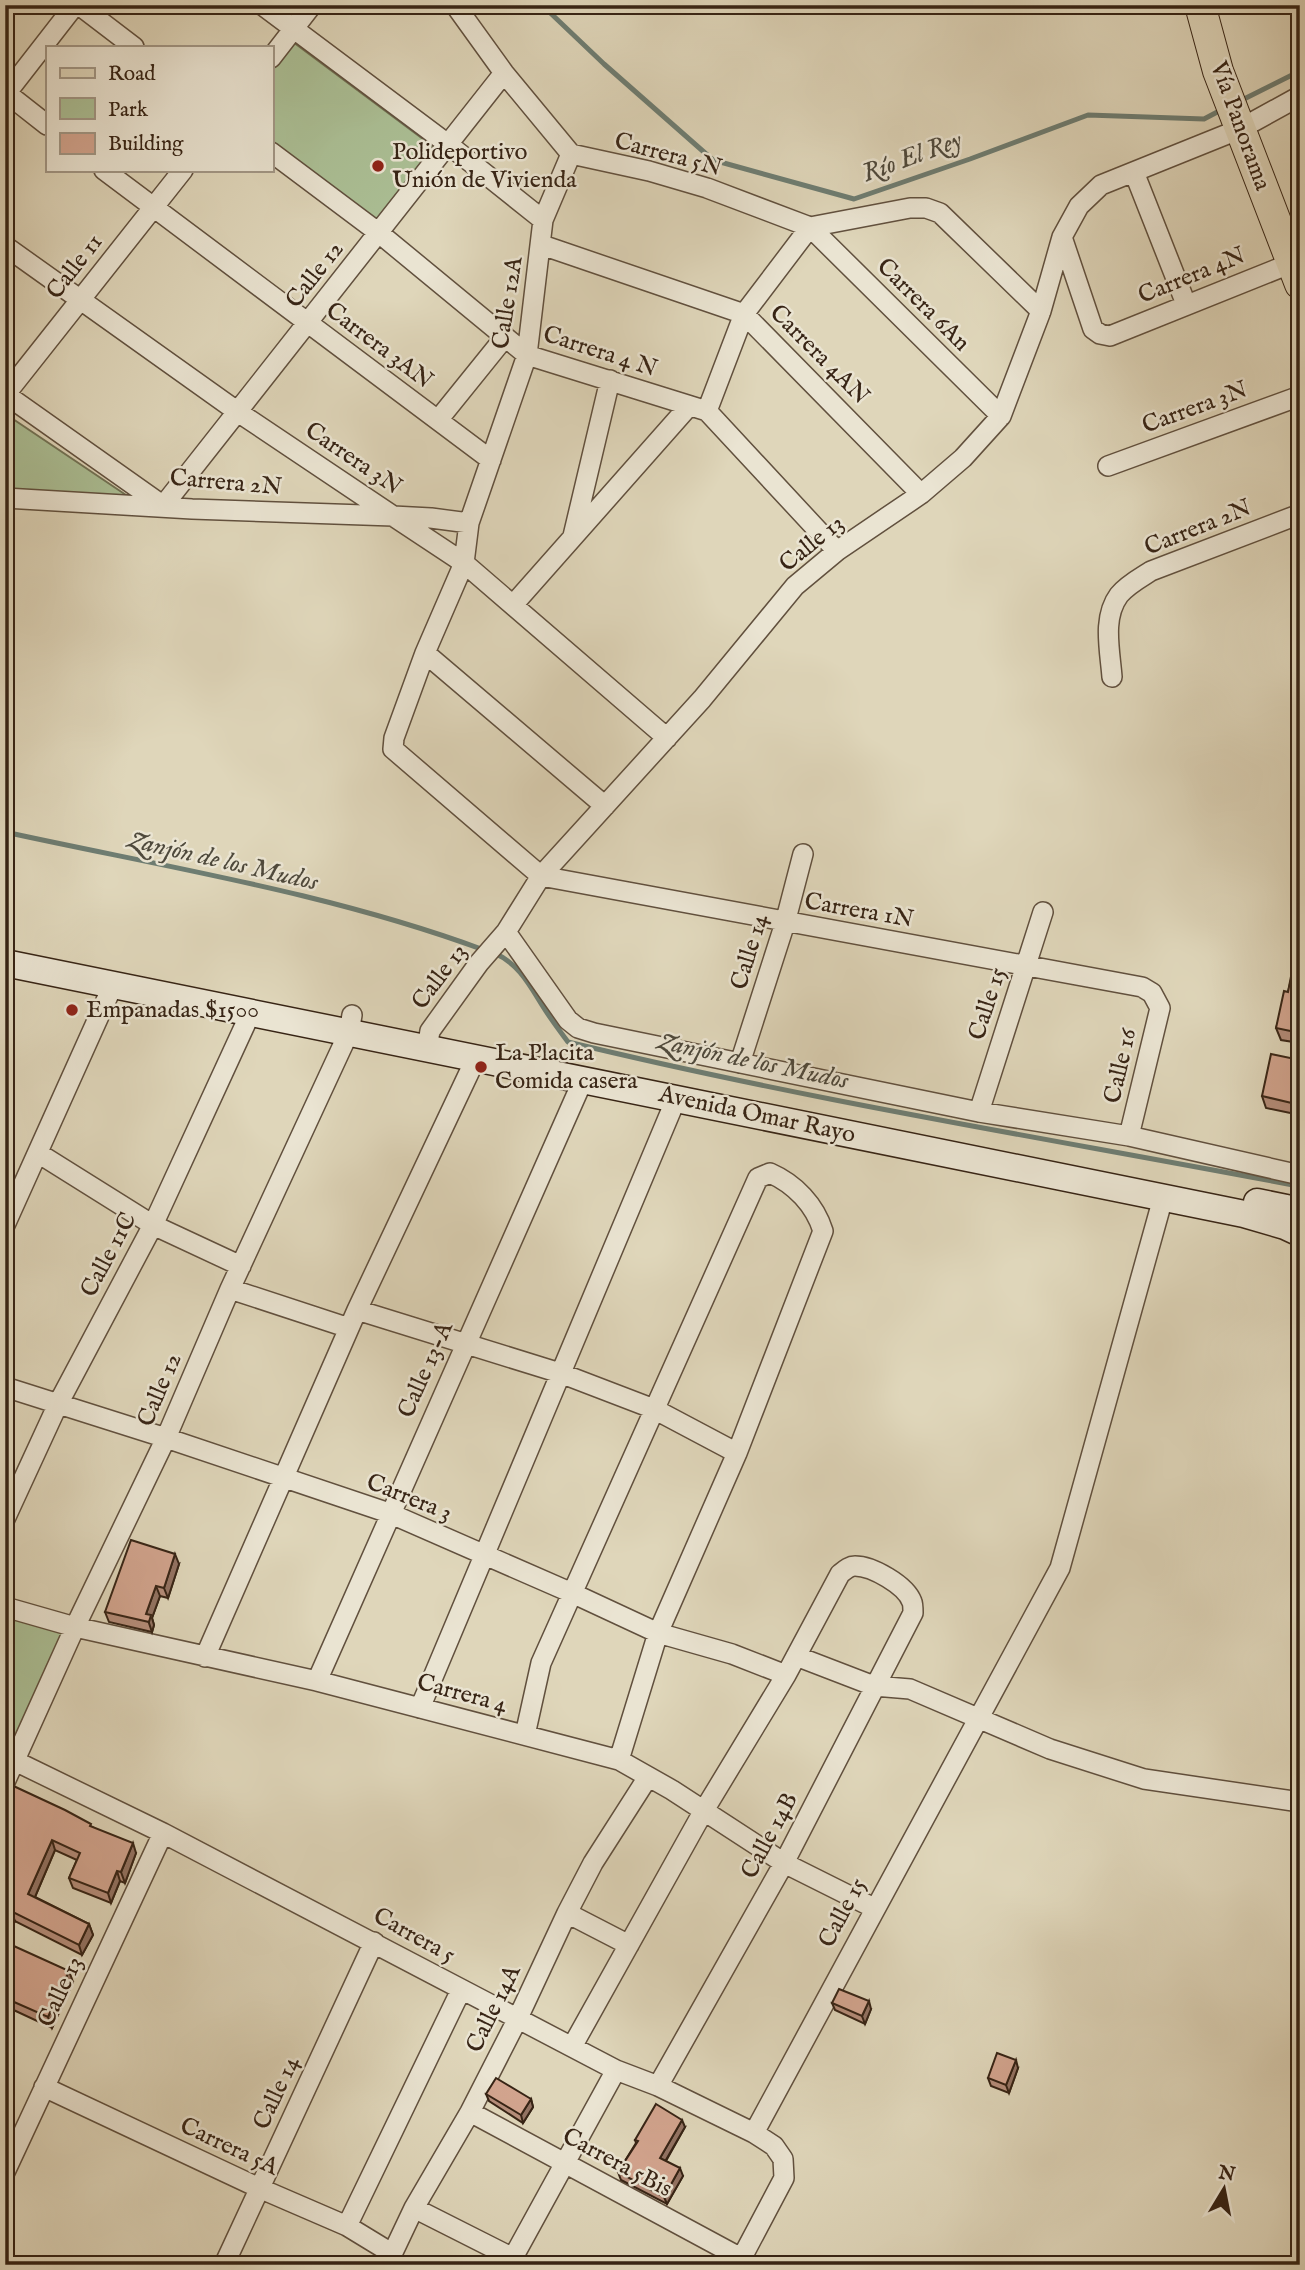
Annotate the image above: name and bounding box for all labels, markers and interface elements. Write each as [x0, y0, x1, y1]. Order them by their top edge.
legend [46, 46, 273, 172]
street label: Vía Panorama [1202, 56, 1278, 195]
text: Road [108, 61, 156, 88]
text: Park [108, 97, 149, 124]
water label: Río El Rey [858, 124, 967, 190]
street label: Carrera 5N [611, 126, 725, 184]
text: Building [108, 131, 184, 158]
place label: Polideportivo Unión de Vivienda [392, 137, 577, 196]
marker: Polideportivo Unión de Vivienda [370, 158, 386, 174]
street label: Calle 11 [40, 228, 110, 306]
street label: Calle 12 [279, 235, 351, 315]
street label: Carrera 4N [1134, 240, 1250, 312]
street label: Carrera 6An [870, 252, 976, 358]
street label: Calle 12A [485, 254, 531, 351]
street label: Carrera 3AN [319, 296, 439, 397]
street label: Carrera 4AN [762, 298, 876, 412]
street label: Carrera 4 N [539, 319, 661, 385]
street label: Carrera 3N [1138, 374, 1252, 441]
street label: Carrera 3N [299, 415, 408, 503]
street label: Carrera 2N [169, 463, 284, 503]
street label: Carrera 2N [1140, 492, 1256, 563]
street label: Calle 13 [773, 508, 851, 580]
water label: Zanjón de los Mudos [122, 823, 322, 900]
street label: Carrera 1N [802, 886, 916, 936]
street label: Calle 14 [724, 910, 776, 994]
street label: Calle 13 [405, 938, 475, 1016]
street label: Calle 15 [962, 964, 1014, 1044]
place label: Empanadas $1500 [86, 995, 259, 1026]
marker: Empanadas $1500 [64, 1002, 80, 1018]
water label: Zanjón de los Mudos [652, 1024, 852, 1098]
street label: Calle 16 [1097, 1025, 1145, 1106]
place label: La Placita Comida casera [495, 1038, 638, 1097]
marker: La Placita Comida casera [473, 1059, 489, 1075]
street label: Avenida Omar Rayo [655, 1079, 858, 1151]
street label: Calle 11C [74, 1207, 144, 1303]
street label: Calle 13-A [391, 1316, 461, 1423]
street label: Calle 12 [131, 1348, 189, 1432]
street label: Carrera 3 [362, 1467, 456, 1529]
street label: Carrera 4 [413, 1667, 511, 1721]
street label: Calle 14B [734, 1787, 806, 1885]
street label: Calle 15 [812, 1873, 874, 1953]
street label: Carrera 5 [367, 1901, 461, 1971]
street label: Calle 13 [31, 1952, 91, 2032]
street label: Calle 14A [460, 1959, 529, 2058]
street label: Calle 14 [247, 2051, 308, 2135]
street label: Carrera 5A [175, 2111, 284, 2184]
street label: Carrera 5Bis [557, 2121, 677, 2205]
north arrow [1190, 2154, 1260, 2224]
text: N [1215, 2161, 1237, 2188]

